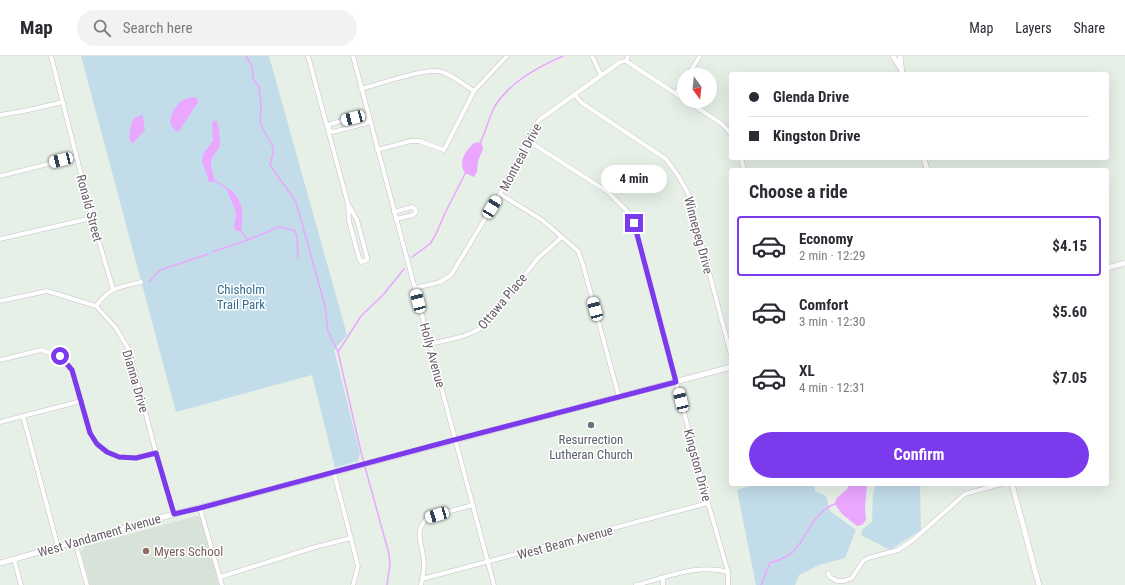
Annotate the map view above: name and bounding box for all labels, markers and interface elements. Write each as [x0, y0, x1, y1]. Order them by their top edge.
search box [77, 10, 357, 46]
text: Map [20, 16, 53, 39]
icon: search [91, 17, 113, 39]
text: Search here [123, 19, 193, 37]
text: Map [969, 20, 993, 36]
text: Layers [1015, 20, 1052, 36]
text: Share [1074, 20, 1105, 36]
north arrow [677, 68, 717, 108]
map controls [677, 68, 717, 108]
text: Glenda Drive [773, 88, 849, 106]
car [340, 109, 366, 127]
street label: Montreal Drive [496, 121, 545, 194]
text: Kingston Drive [773, 127, 861, 145]
car [48, 151, 74, 169]
callout: 4 min [601, 165, 667, 193]
text: 4 min [620, 171, 648, 186]
street label: Ronald Street [73, 173, 106, 243]
text: Choose a ride [749, 181, 848, 202]
car [481, 194, 503, 220]
street label: Winnepeg Drive [681, 195, 716, 275]
route end [625, 214, 643, 232]
icon: car [751, 228, 787, 264]
text: Economy [799, 230, 853, 248]
text: $4.15 [1052, 237, 1087, 255]
text: 2 min · 12:29 [799, 248, 865, 263]
street label: Ottawa Place [475, 270, 530, 332]
park label: Chisholm Trail Park [217, 282, 265, 312]
car [409, 288, 427, 314]
icon: car [751, 294, 787, 330]
car [586, 296, 604, 322]
text: Comfort [799, 296, 848, 314]
text: $5.60 [1052, 303, 1087, 321]
text: 3 min · 12:30 [799, 314, 865, 329]
street label: Holly Avenue [417, 321, 448, 389]
route start [51, 347, 69, 365]
street label: Dianna Drive [119, 348, 152, 414]
icon: car [751, 360, 787, 396]
text: XL [799, 362, 815, 380]
text: $7.05 [1052, 369, 1087, 387]
text: 4 min · 12:31 [799, 380, 865, 395]
car [672, 387, 690, 413]
marker: Resurrection Lutheran Church [586, 420, 596, 430]
street label: Kingston Drive [681, 427, 714, 503]
place label: Resurrection Lutheran Church [549, 432, 633, 462]
button: Confirm [749, 432, 1089, 478]
car [424, 506, 450, 524]
street label: West Vandament Avenue [36, 511, 162, 560]
street label: West Beam Avenue [516, 523, 614, 562]
place label: Myers School [154, 544, 223, 559]
marker: Myers School [141, 546, 151, 556]

